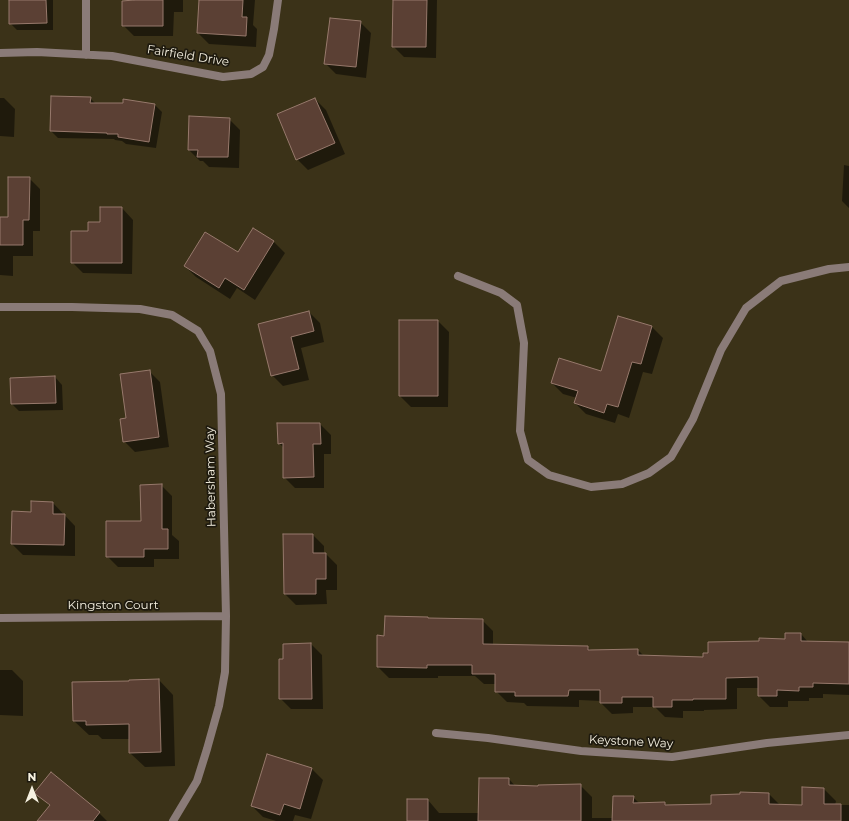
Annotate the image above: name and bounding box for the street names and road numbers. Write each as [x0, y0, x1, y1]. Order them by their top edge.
street label: Fairfield Drive [146, 42, 230, 70]
street label: Habersham Way [203, 427, 219, 527]
street label: Kingston Court [67, 598, 159, 612]
street label: Keystone Way [588, 733, 674, 751]

